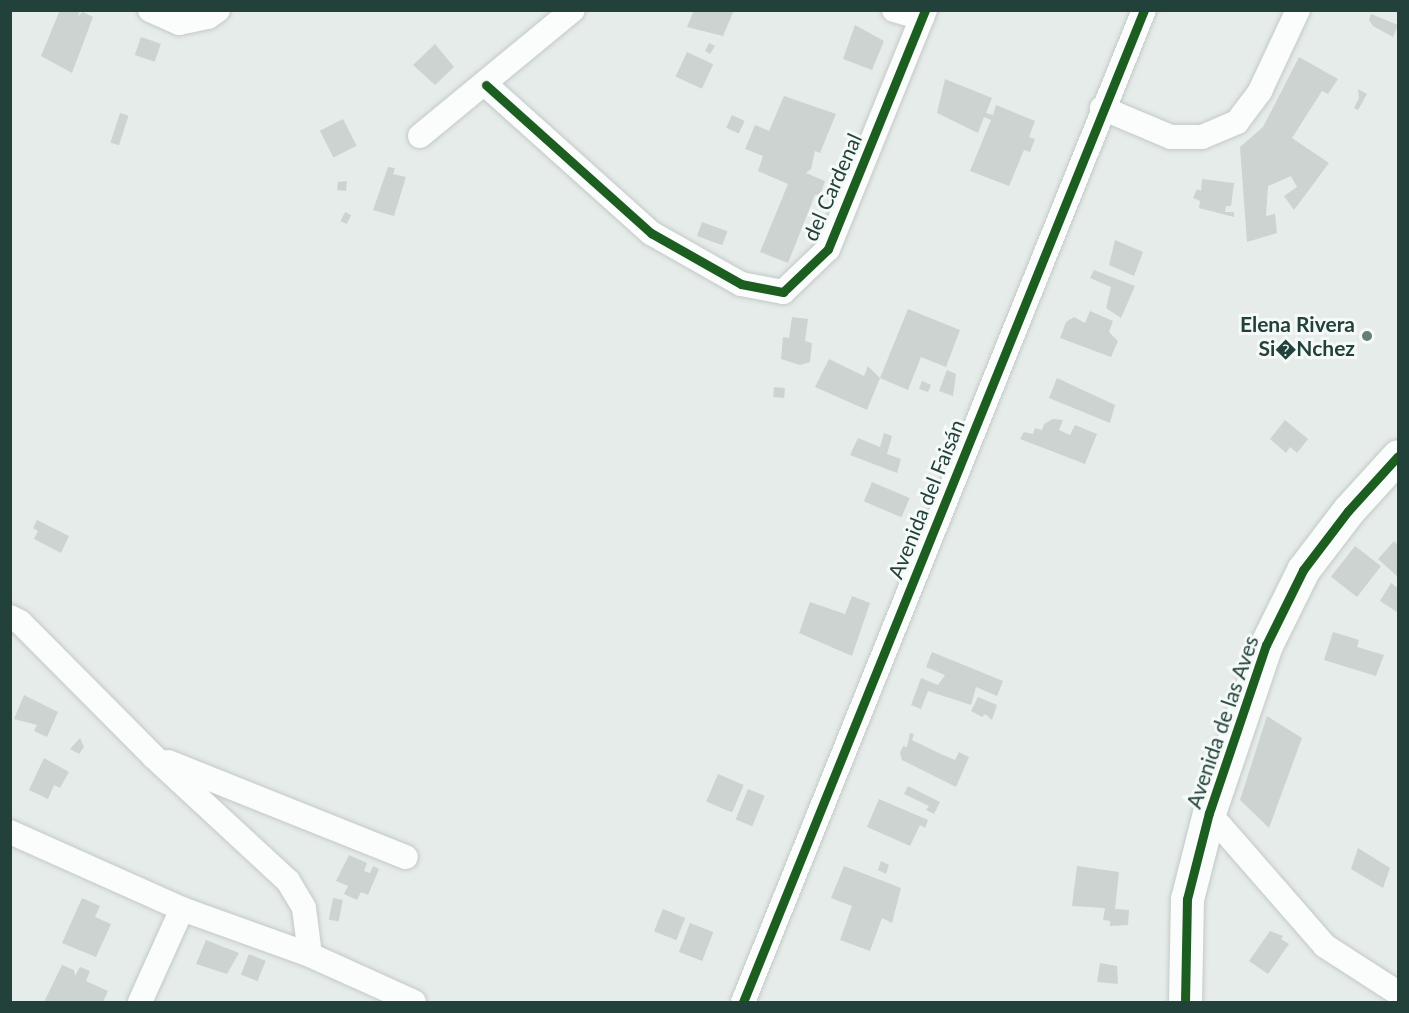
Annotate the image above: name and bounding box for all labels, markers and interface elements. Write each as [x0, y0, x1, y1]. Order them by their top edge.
street label: del Cardenal [797, 129, 867, 245]
place label: Elena Rivera Si�Nchez [1240, 311, 1355, 361]
marker: Elena Rivera Si�Nchez [1360, 329, 1374, 343]
street label: Avenida del Faisán [883, 416, 969, 582]
street label: Avenida de las Aves [1181, 632, 1263, 812]

